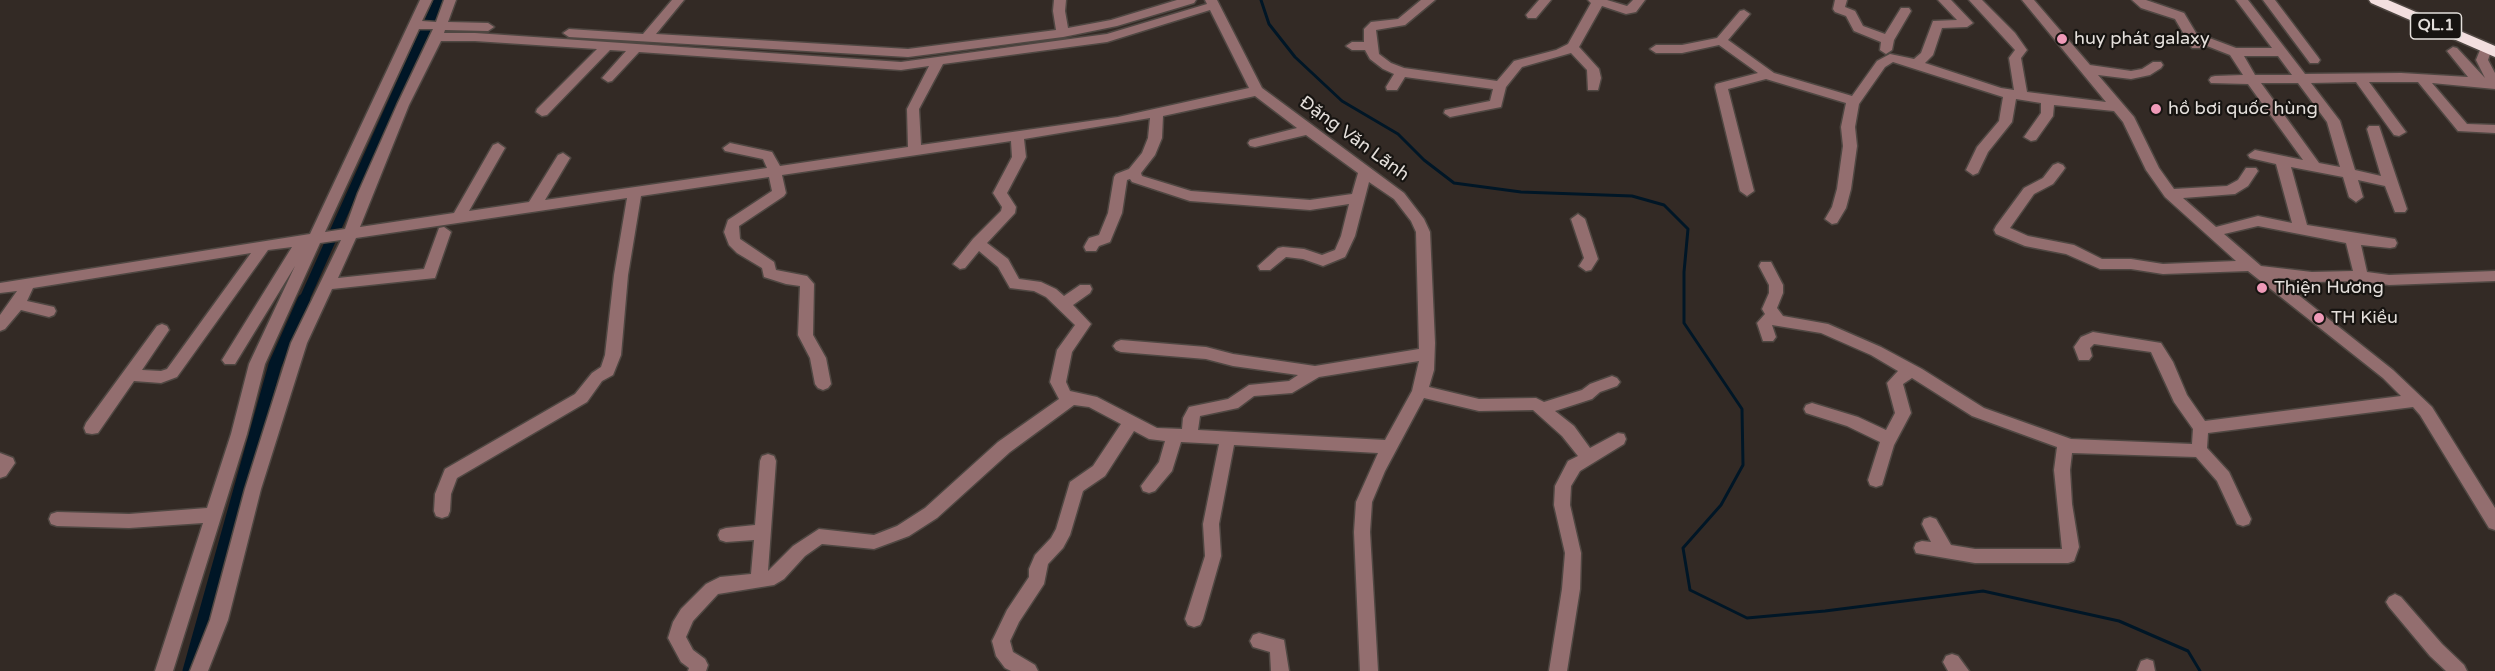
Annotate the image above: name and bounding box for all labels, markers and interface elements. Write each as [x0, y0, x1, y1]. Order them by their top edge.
road number: QL.1 [2410, 13, 2462, 39]
place label: huy phát galaxy [2074, 28, 2210, 50]
marker: huy phát galaxy [2055, 32, 2069, 46]
street label: Đặng Văn Lãnh [1295, 92, 1413, 186]
place label: hồ bơi quốc hùng [2168, 98, 2318, 120]
marker: hồ bơi quốc hùng [2149, 102, 2163, 116]
place label: Thiện Hương [2274, 277, 2384, 299]
marker: Thiện Hương [2255, 281, 2269, 295]
place label: TH Kiều [2331, 307, 2398, 329]
marker: TH Kiều [2312, 311, 2326, 325]

